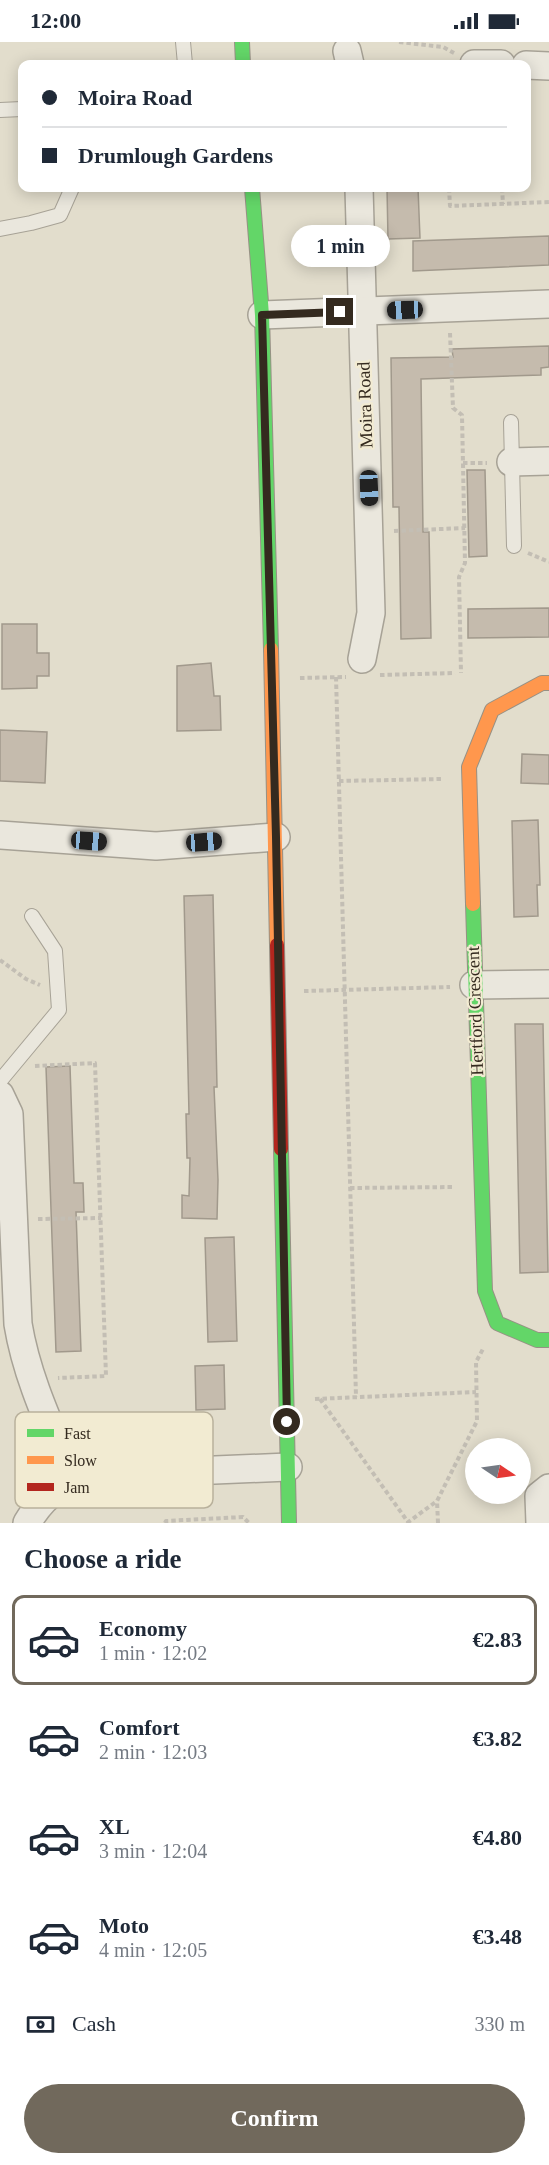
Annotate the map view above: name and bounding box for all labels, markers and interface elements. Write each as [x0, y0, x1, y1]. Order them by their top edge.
text: 12:00 [30, 8, 81, 33]
text: Moira Road [78, 85, 192, 110]
text: Drumlough Gardens [78, 143, 273, 168]
callout: 1 min [290, 225, 389, 267]
text: 1 min [316, 235, 365, 257]
route end [326, 298, 353, 325]
car [387, 300, 423, 320]
street label: Moira Road [353, 361, 377, 449]
car [359, 470, 379, 506]
car [70, 831, 108, 851]
car [185, 832, 223, 852]
street label: Hertford Crescent [463, 946, 487, 1076]
route start [273, 1408, 300, 1435]
legend [15, 1412, 213, 1508]
text: Fast [64, 1425, 91, 1442]
north arrow [465, 1438, 531, 1504]
map controls [465, 1438, 531, 1504]
text: Slow [64, 1452, 97, 1469]
text: Jam [64, 1479, 90, 1496]
text: Choose a ride [24, 1544, 182, 1574]
icon: car [27, 1613, 81, 1667]
text: Economy [99, 1616, 187, 1641]
text: €2.83 [473, 1627, 522, 1652]
text: 1 min · 12:02 [99, 1642, 207, 1664]
icon: car [27, 1712, 81, 1766]
text: Comfort [99, 1715, 180, 1740]
text: €3.82 [473, 1726, 522, 1751]
text: 2 min · 12:03 [99, 1741, 207, 1763]
icon: car [27, 1811, 81, 1865]
text: XL [99, 1814, 130, 1839]
text: €4.80 [473, 1825, 522, 1850]
text: 3 min · 12:04 [99, 1840, 207, 1862]
icon: car [27, 1910, 81, 1964]
text: Moto [99, 1913, 149, 1938]
text: €3.48 [473, 1924, 522, 1949]
text: 4 min · 12:05 [99, 1939, 207, 1961]
icon: cash [24, 2008, 57, 2041]
text: Cash [72, 2011, 116, 2036]
text: 330 m [474, 2013, 525, 2035]
button: Confirm [24, 2084, 525, 2153]

